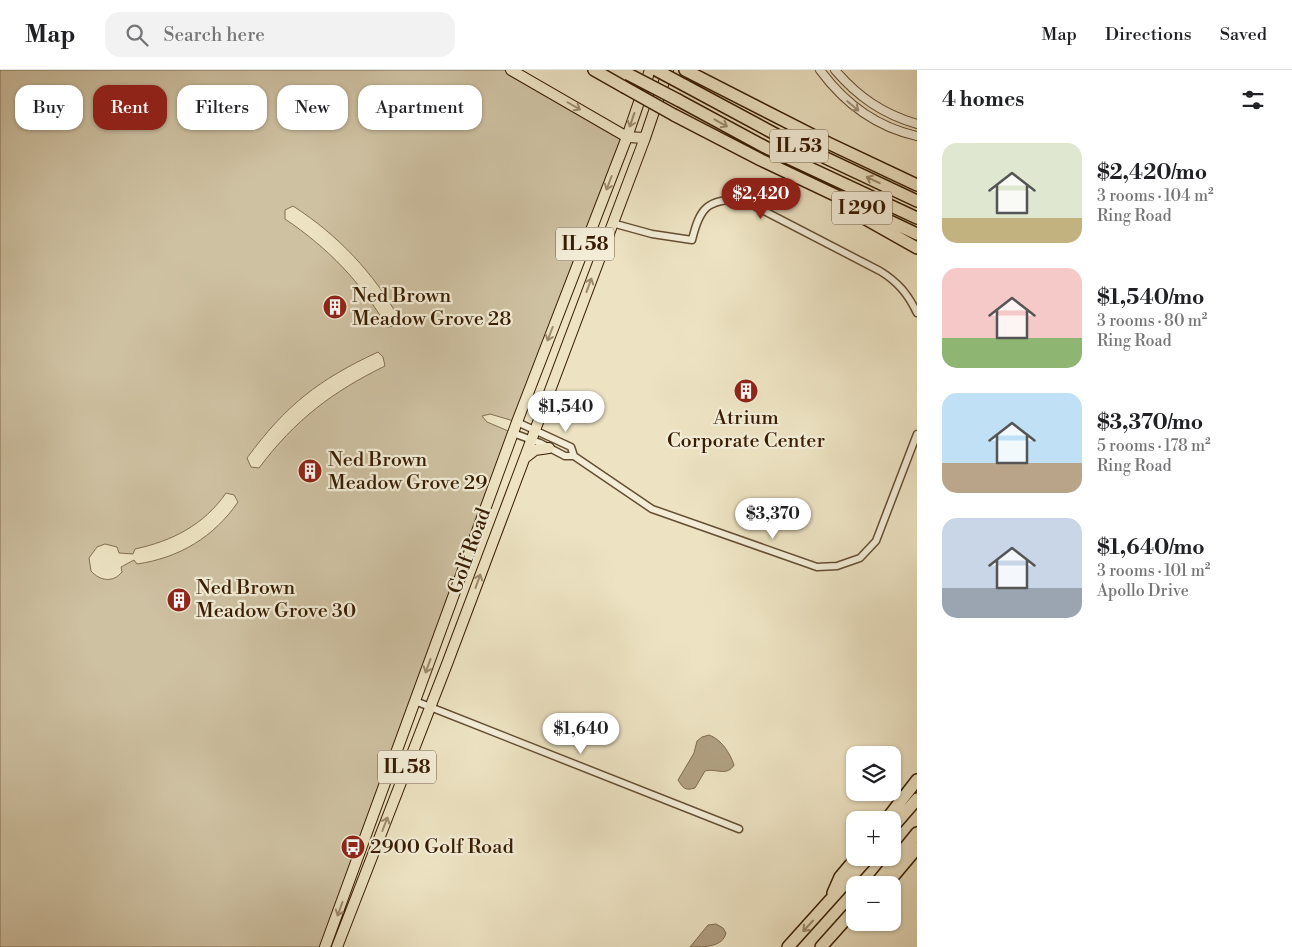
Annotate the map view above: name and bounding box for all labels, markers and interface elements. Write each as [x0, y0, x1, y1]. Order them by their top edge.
search box [105, 12, 455, 57]
text: Map [25, 20, 75, 50]
icon: search [123, 21, 151, 49]
text: Search here [163, 23, 265, 47]
text: Map [1041, 23, 1077, 46]
text: Directions [1105, 23, 1192, 46]
text: Saved [1220, 23, 1267, 46]
chip: Buy [15, 85, 83, 130]
chip: Rent [93, 85, 167, 130]
chip: Filters [177, 85, 267, 130]
chip: New [277, 85, 348, 130]
chip: Apartment [358, 85, 482, 130]
icon: filters [1239, 86, 1267, 114]
text: 4 homes [942, 87, 1024, 113]
one-way arrow [846, 100, 859, 112]
one-way arrow [566, 102, 580, 112]
one-way arrow [627, 112, 637, 128]
one-way arrow [713, 119, 727, 129]
road number: IL 53 [770, 129, 828, 162]
text: $2,420/mo [1097, 160, 1207, 186]
icon: home [982, 163, 1042, 223]
one-way arrow [604, 175, 613, 190]
one-way arrow [866, 175, 881, 185]
pin: $2,420 [720, 178, 802, 220]
text: $2,420 [733, 184, 789, 204]
text: 3 rooms · 104 m² [1097, 186, 1214, 206]
road number: I 290 [832, 192, 892, 224]
text: Ring Road [1097, 206, 1172, 226]
road number: IL 58 [556, 227, 614, 260]
one-way arrow [585, 278, 594, 293]
place label: Ned Brown Meadow Grove 28 [352, 284, 512, 332]
text: $1,540/mo [1097, 285, 1204, 311]
icon: home [982, 288, 1042, 348]
building icon: Ned Brown Meadow Grove 28 [322, 294, 348, 320]
text: 3 rooms · 80 m² [1097, 311, 1207, 331]
one-way arrow [545, 326, 555, 341]
text: Ring Road [1097, 331, 1172, 351]
building icon: Atrium Corporate Center [733, 378, 759, 404]
pin: $1,540 [525, 390, 607, 433]
text: $1,540 [539, 397, 593, 417]
place label: Atrium Corporate Center [667, 406, 825, 454]
text: $3,370/mo [1097, 410, 1203, 436]
icon: home [982, 413, 1042, 473]
text: 5 rooms · 178 m² [1097, 436, 1211, 456]
place label: Ned Brown Meadow Grove 29 [328, 448, 487, 496]
text: Ring Road [1097, 456, 1172, 476]
building icon: Ned Brown Meadow Grove 29 [297, 458, 323, 484]
pin: $3,370 [732, 498, 814, 540]
street label: Golf Road [443, 504, 497, 597]
text: $3,370 [746, 504, 800, 524]
text: $1,640/mo [1097, 535, 1205, 561]
icon: home [982, 538, 1042, 598]
text: 3 rooms · 101 m² [1097, 561, 1210, 581]
one-way arrow [474, 573, 483, 589]
place label: Ned Brown Meadow Grove 30 [196, 576, 356, 624]
text: Apollo Drive [1097, 581, 1189, 601]
building icon: Ned Brown Meadow Grove 30 [166, 587, 192, 613]
one-way arrow [423, 657, 432, 673]
pin: $1,640 [540, 712, 622, 755]
text: $1,640 [553, 719, 609, 739]
map controls [846, 746, 901, 931]
button: layers [846, 746, 901, 801]
road number: IL 58 [378, 750, 436, 784]
button: + [846, 811, 901, 866]
one-way arrow [380, 817, 390, 832]
bus stop icon: 2900 Golf Road [340, 834, 366, 860]
place label: 2900 Golf Road [370, 835, 514, 860]
button: − [846, 876, 901, 931]
one-way arrow [335, 900, 344, 916]
one-way arrow [802, 919, 814, 932]

